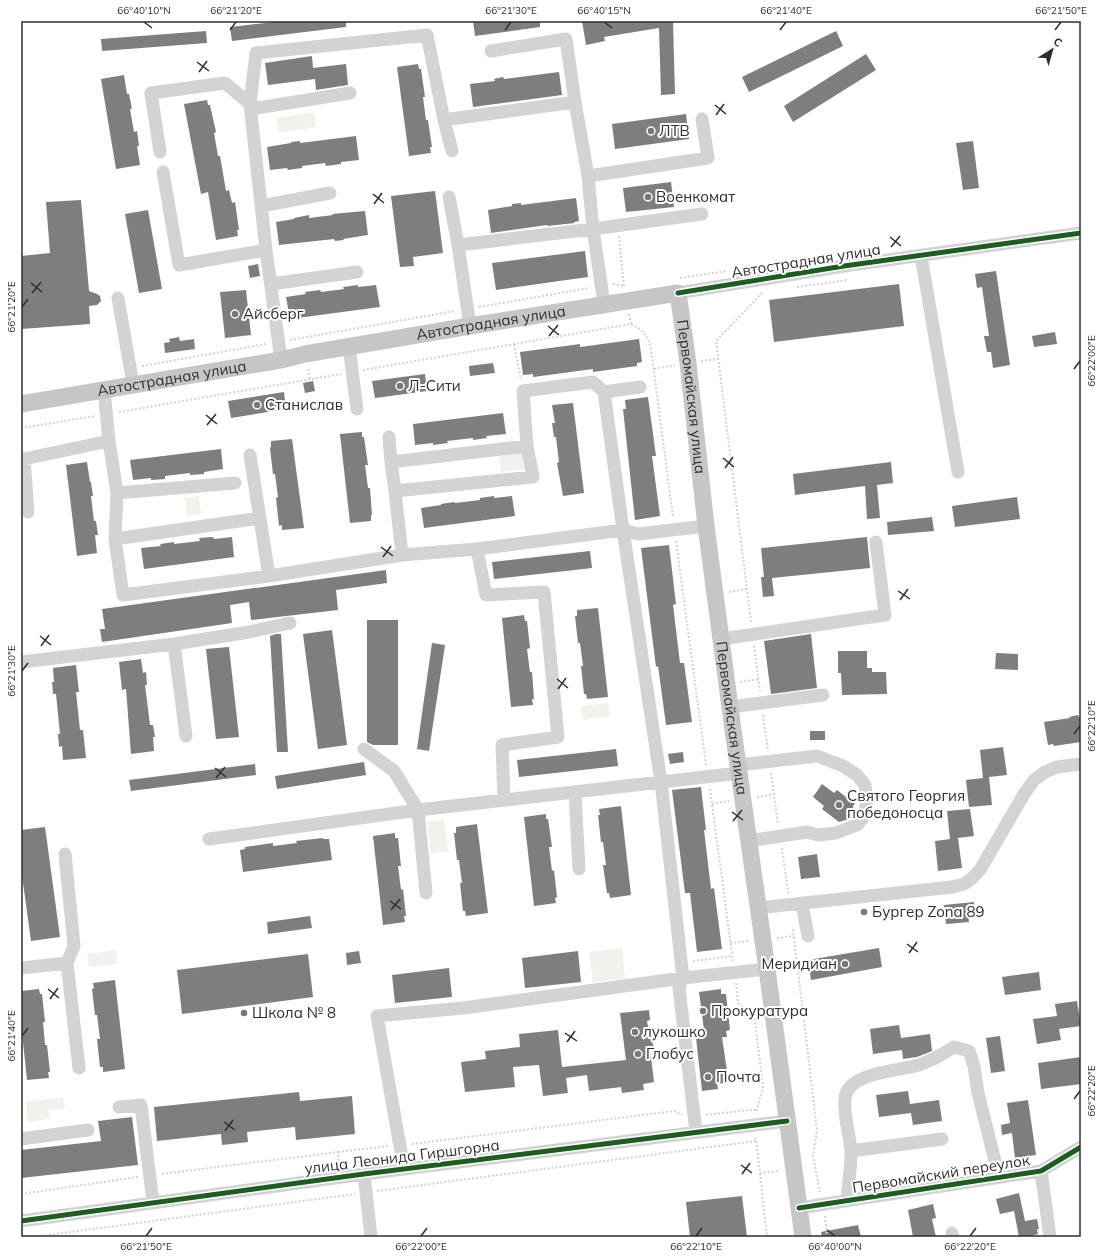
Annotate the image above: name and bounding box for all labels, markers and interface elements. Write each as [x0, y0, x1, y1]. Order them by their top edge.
text: 66°40'10"N [117, 4, 171, 17]
text: 66°21'20"E [210, 4, 262, 17]
text: 66°21'30"E [485, 4, 537, 17]
text: 66°40'15"N [577, 4, 631, 17]
text: 66°21'40"E [760, 4, 812, 17]
text: 66°21'50"E [1035, 4, 1087, 17]
north arrow [1032, 30, 1072, 70]
text: С [1051, 34, 1066, 50]
place label: ЛТВ [659, 121, 690, 140]
marker: ЛТВ [646, 126, 656, 136]
place label: Военкомат [656, 187, 735, 206]
marker: Военкомат [643, 192, 653, 202]
street label: Автострадная улица [730, 239, 882, 282]
text: 66°21'20"E [5, 281, 18, 333]
street label: Автострадная улица [415, 301, 567, 344]
place label: Айсберг [243, 304, 304, 323]
marker: Айсберг [230, 309, 240, 319]
street label: Первомайская улица [673, 318, 710, 475]
text: 66°22'00"E [1085, 335, 1098, 387]
street label: Автострадная улица [96, 356, 248, 400]
place label: Л-Сити [408, 376, 461, 395]
marker: Л-Сити [395, 381, 405, 391]
place label: Станислав [265, 395, 343, 414]
marker: Станислав [252, 400, 262, 410]
street label: Первомайская улица [712, 640, 752, 796]
text: 66°21'30"E [5, 645, 18, 697]
text: 66°22'10"E [1085, 700, 1098, 752]
place label: Святого Георгия победоносца [847, 786, 965, 822]
marker: Святого Георгия победоносца [834, 800, 844, 810]
place label: Бургер Zona 89 [872, 902, 984, 921]
marker: Бургер Zona 89 [859, 907, 869, 917]
place label: Меридиан [762, 954, 837, 973]
marker: Меридиан [840, 959, 850, 969]
place label: Прокуратура [711, 1001, 808, 1020]
place label: Школа № 8 [252, 1003, 336, 1022]
marker: Прокуратура [698, 1006, 708, 1016]
marker: Школа № 8 [239, 1008, 249, 1018]
text: 66°21'40"E [5, 1010, 18, 1062]
place label: лукошко [643, 1022, 706, 1041]
marker: лукошко [630, 1027, 640, 1037]
place label: Глобус [646, 1044, 694, 1063]
marker: Глобус [633, 1049, 643, 1059]
text: 66°22'20"E [1085, 1065, 1098, 1117]
place label: Почта [716, 1067, 761, 1086]
marker: Почта [703, 1072, 713, 1082]
street label: улица Леонида Гиршгорна [303, 1135, 501, 1178]
street label: Первомайский переулок [851, 1150, 1032, 1197]
text: 66°21'50"E [120, 1240, 172, 1253]
text: 66°22'00"E [395, 1240, 447, 1253]
text: 66°22'10"E [670, 1240, 722, 1253]
text: 66°40'00"N [808, 1240, 862, 1253]
text: 66°22'20"E [944, 1240, 996, 1253]

